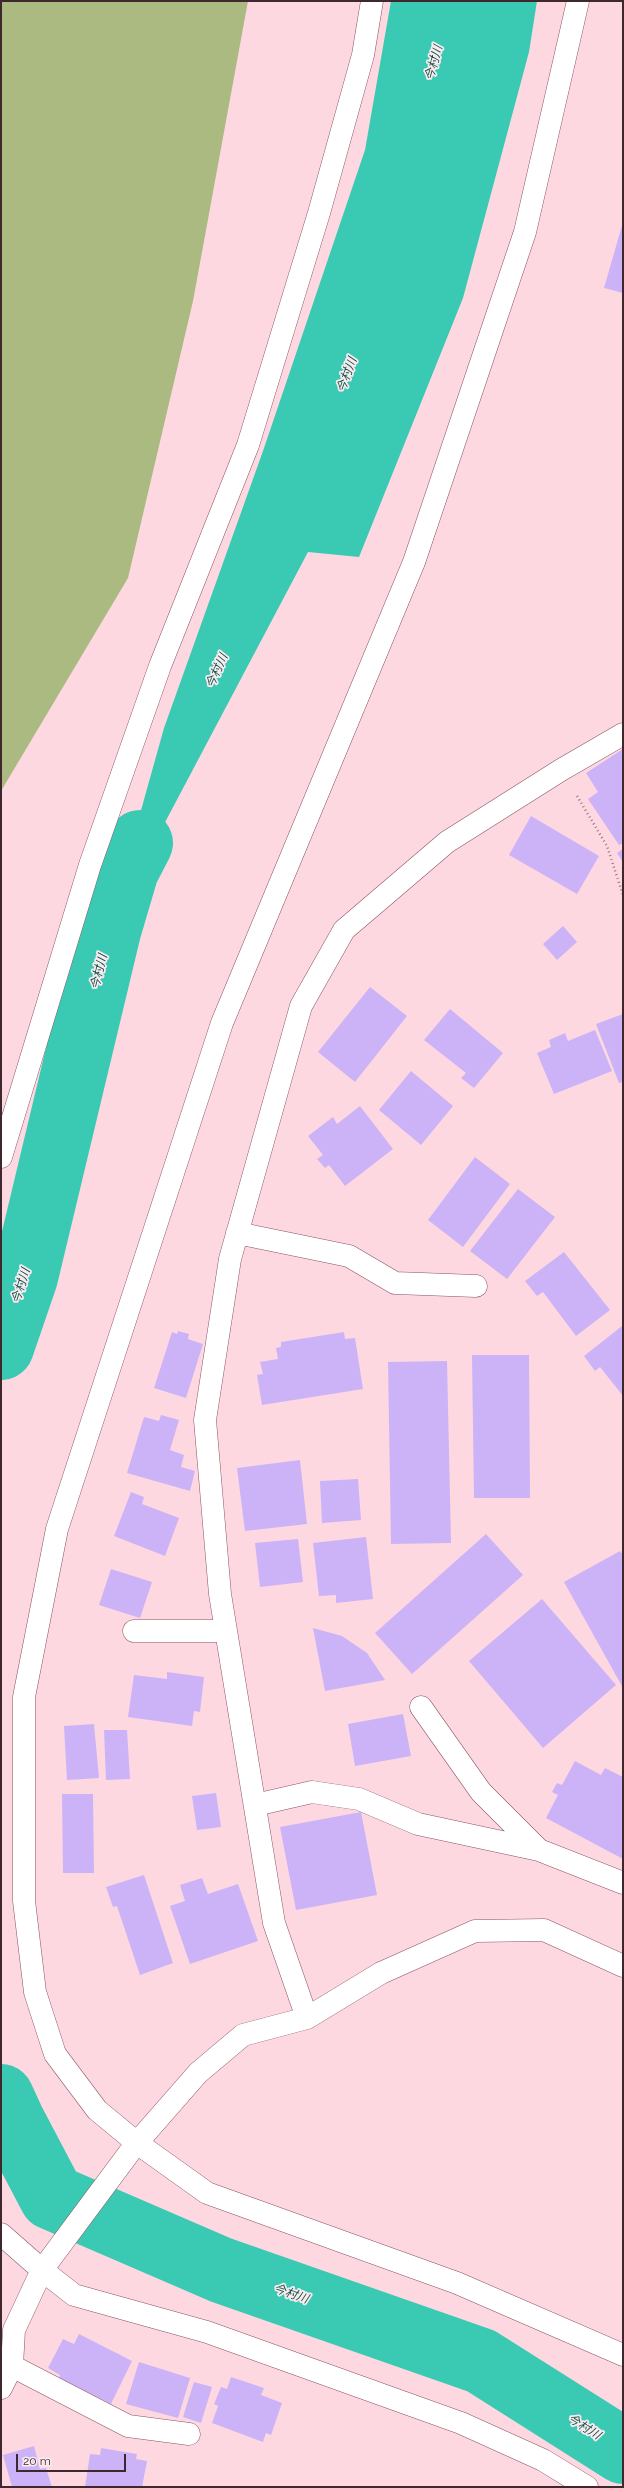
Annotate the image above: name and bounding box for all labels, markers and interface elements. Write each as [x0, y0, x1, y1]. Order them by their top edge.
water label: 今村川 [422, 44, 446, 82]
water label: 今村川 [334, 356, 360, 394]
water label: 今村川 [203, 652, 231, 690]
water label: 今村川 [88, 953, 110, 991]
water label: 今村川 [9, 1267, 33, 1305]
water label: 今村川 [272, 2281, 310, 2307]
water label: 今村川 [565, 2411, 603, 2443]
scale bar [18, 2446, 128, 2472]
text: 20 m [23, 2454, 51, 2468]

